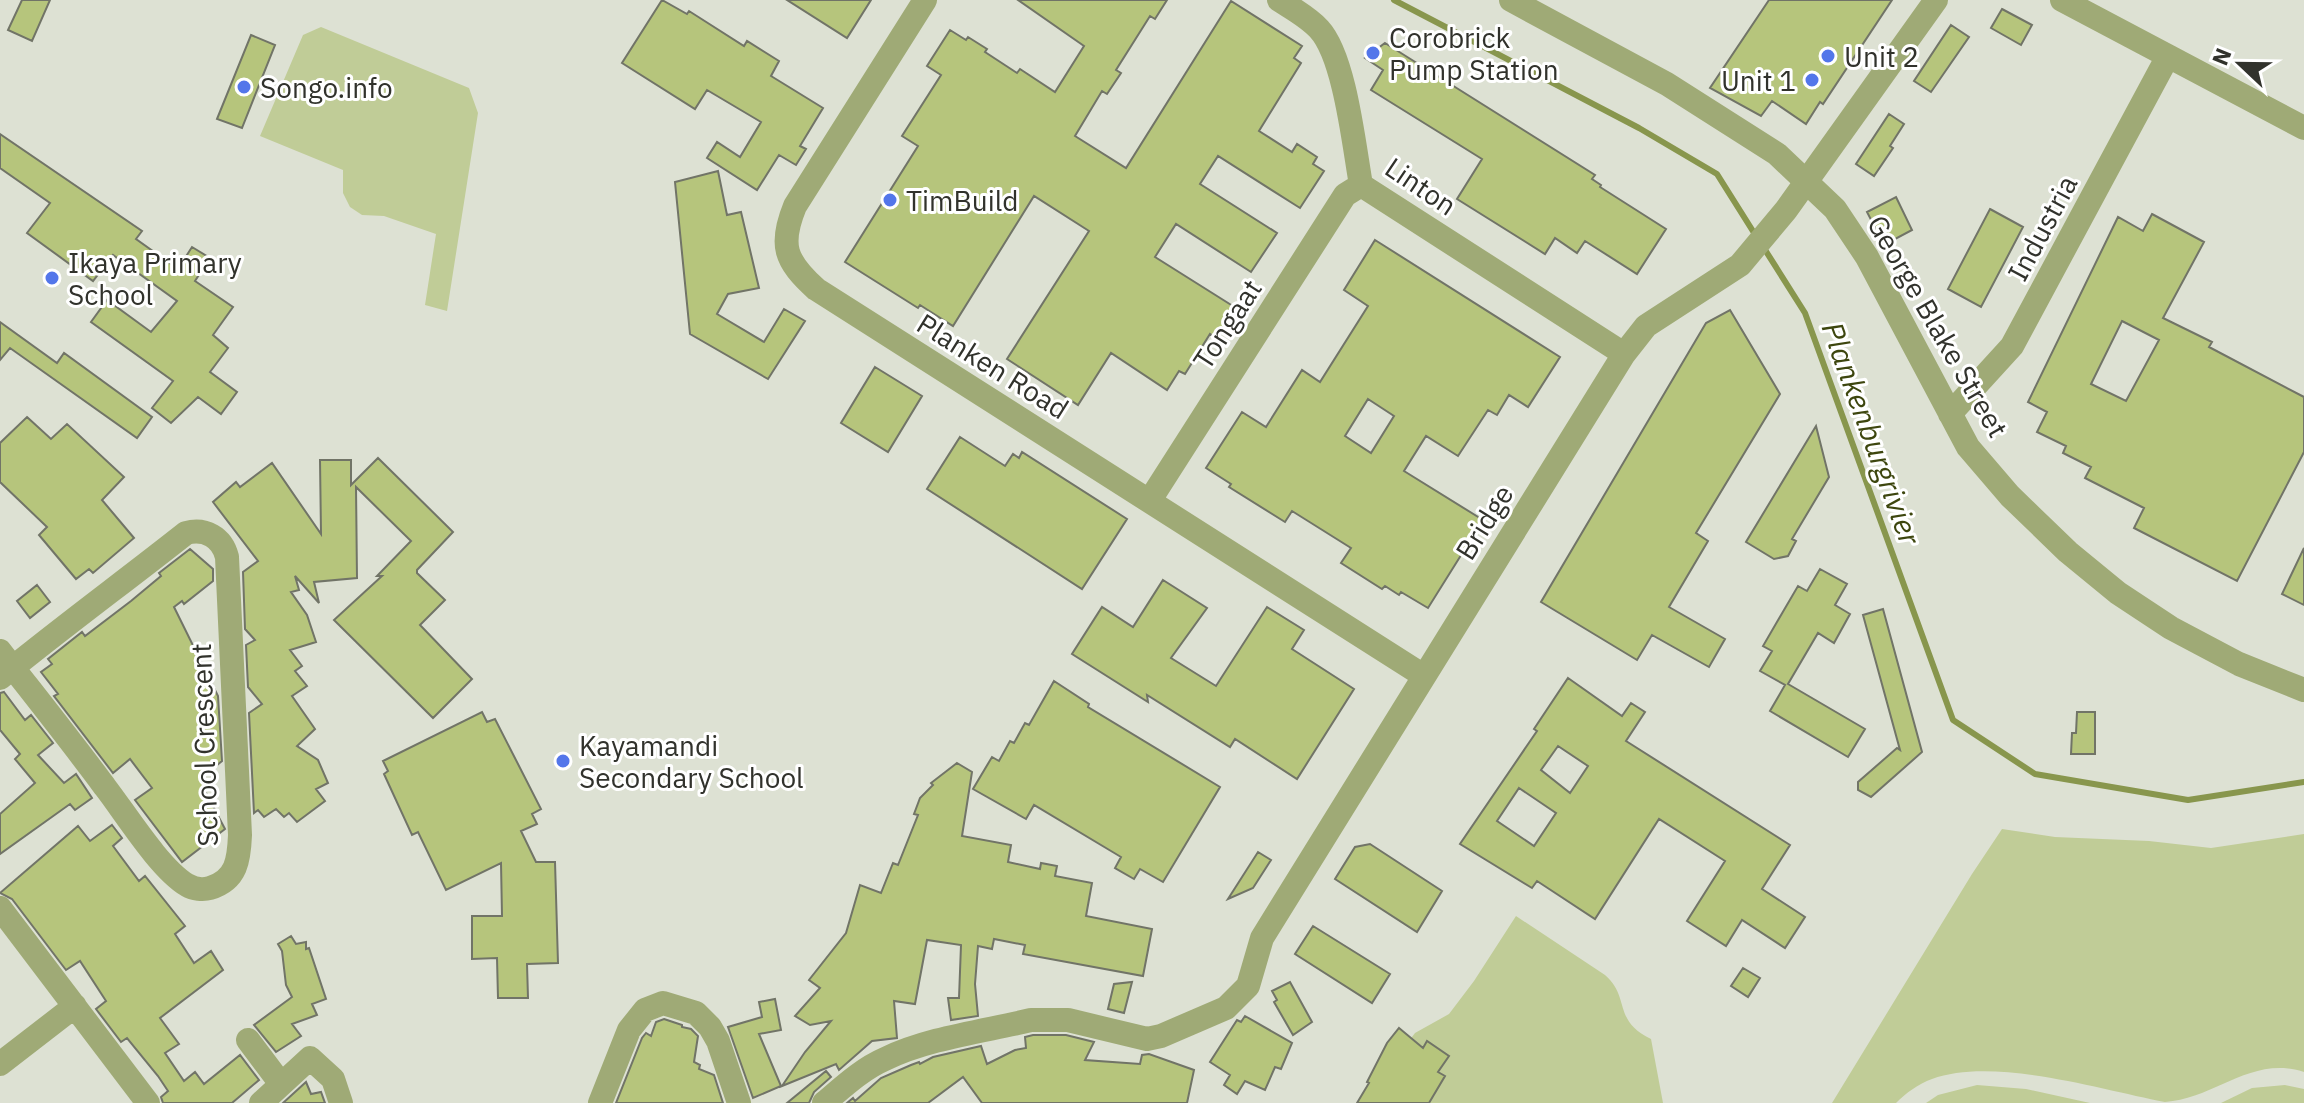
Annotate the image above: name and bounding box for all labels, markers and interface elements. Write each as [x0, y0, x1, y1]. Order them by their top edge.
place label: Corobrick Pump Station [1389, 19, 1559, 88]
north arrow [2200, 24, 2280, 104]
place label: Unit 2 [1844, 38, 1919, 75]
marker: Corobrick Pump Station [1364, 44, 1382, 62]
text: N [2205, 44, 2237, 69]
marker: Unit 2 [1819, 47, 1837, 65]
place label: Unit 1 [1721, 62, 1796, 99]
place label: Songo.info [260, 69, 393, 106]
marker: Unit 1 [1803, 71, 1821, 89]
marker: Songo.info [235, 78, 253, 96]
street label: Linton [1378, 149, 1464, 223]
street label: Industria [1999, 169, 2085, 287]
place label: TimBuild [906, 182, 1019, 219]
marker: TimBuild [881, 191, 899, 209]
street label: George Blake Street [1859, 208, 2017, 444]
place label: Ikaya Primary School [68, 244, 242, 313]
marker: Ikaya Primary School [43, 269, 61, 287]
street label: Tongaat [1184, 272, 1270, 376]
street label: Planken Road [910, 305, 1076, 427]
water label: Plankenburgrivier [1814, 316, 1931, 551]
street label: Bridge [1447, 478, 1521, 566]
street label: School Crescent [182, 643, 226, 847]
place label: Kayamandi Secondary School [579, 727, 804, 796]
marker: Kayamandi Secondary School [554, 752, 572, 770]

